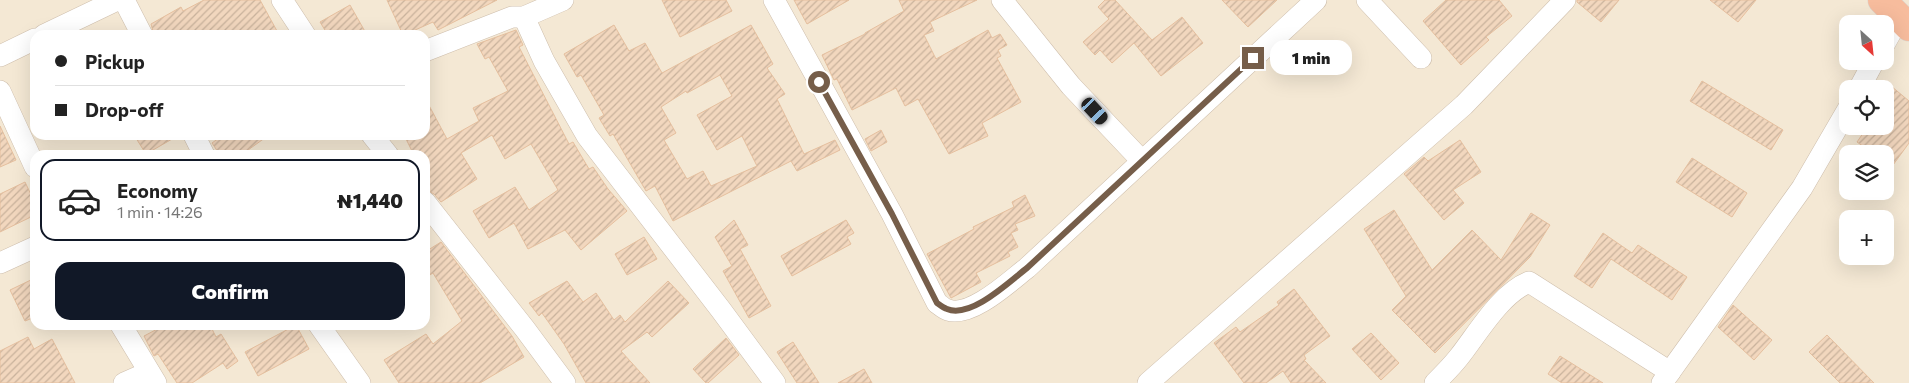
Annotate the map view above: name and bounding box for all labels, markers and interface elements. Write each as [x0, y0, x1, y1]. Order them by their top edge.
north arrow [1839, 15, 1894, 70]
map controls [1839, 15, 1894, 265]
callout: 1 min [1270, 40, 1353, 76]
route end [1242, 47, 1264, 69]
text: 1 min [1292, 48, 1330, 67]
text: Pickup [85, 50, 145, 73]
route start [808, 71, 830, 93]
button: locate [1839, 80, 1894, 135]
car [1079, 95, 1110, 127]
text: Drop-off [85, 98, 164, 121]
button: layers [1839, 145, 1894, 200]
icon: car [57, 178, 102, 223]
text: Economy [117, 179, 198, 202]
text: ₦1,440 [337, 189, 403, 212]
text: 1 min · 14:26 [117, 202, 203, 221]
button: + [1839, 210, 1894, 265]
button: Confirm [55, 262, 405, 320]

